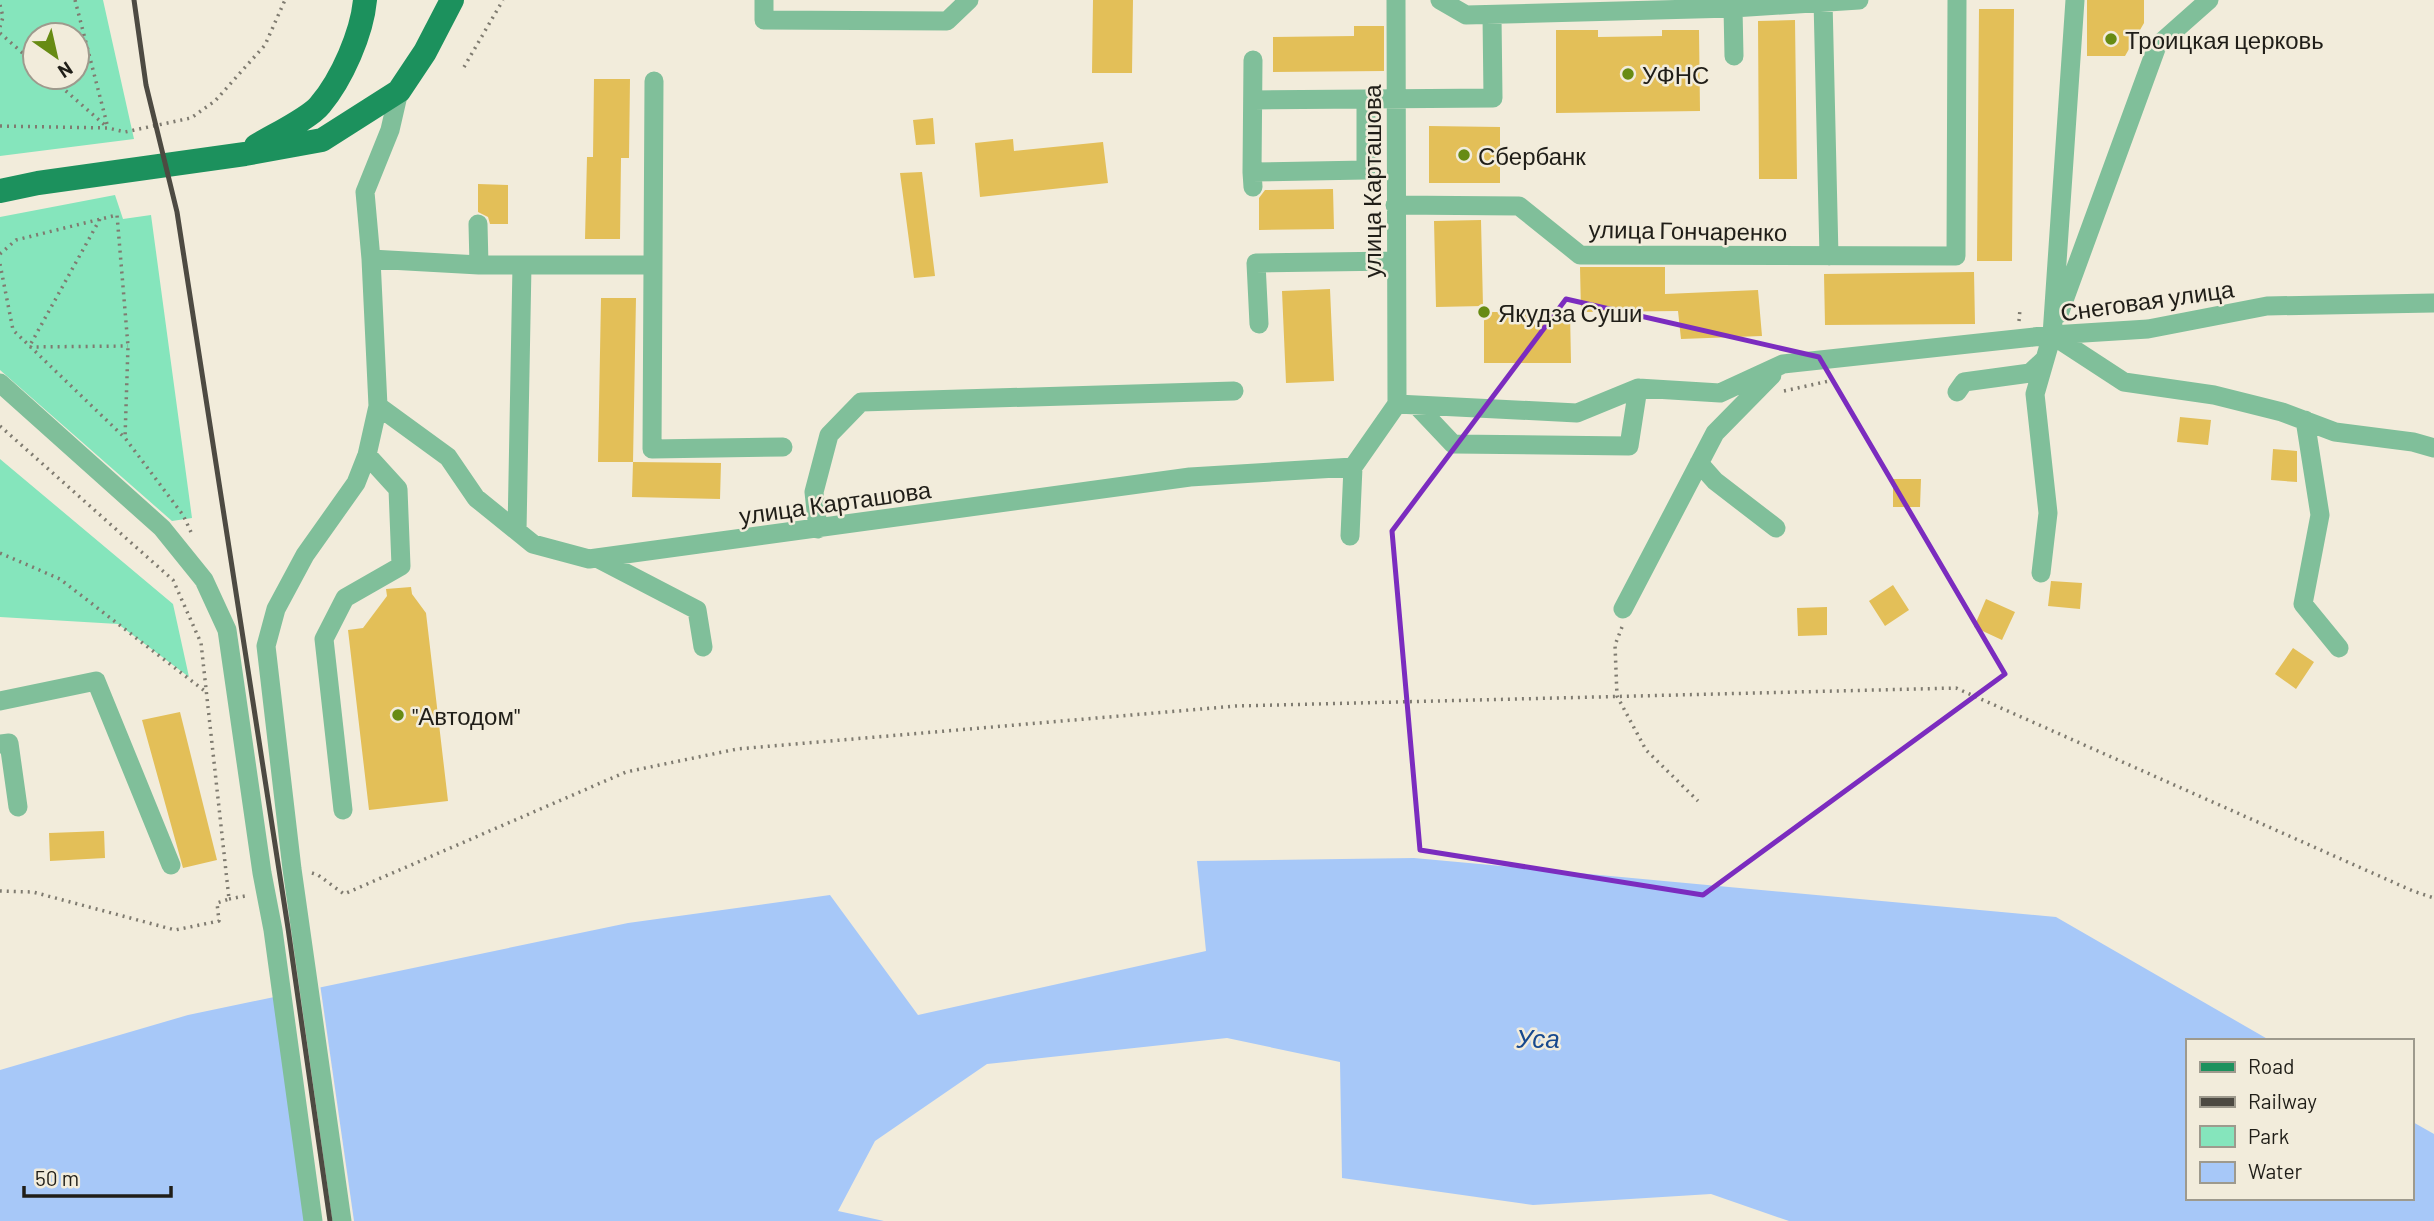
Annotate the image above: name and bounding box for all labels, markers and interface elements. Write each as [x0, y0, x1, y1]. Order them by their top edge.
north arrow [21, 21, 91, 91]
place label: Троицкая церковь [2125, 25, 2324, 54]
marker: Троицкая церковь [2103, 31, 2119, 47]
text: N [54, 57, 77, 84]
place label: УФНС [1642, 60, 1709, 89]
marker: УФНС [1620, 66, 1636, 82]
street label: улица Карташова [1357, 84, 1386, 278]
place label: Сбербанк [1478, 141, 1586, 170]
marker: Сбербанк [1456, 147, 1472, 163]
street label: улица Гончаренко [1588, 214, 1788, 246]
street label: Снеговая улица [2058, 273, 2236, 327]
place label: Якудза Суши [1498, 298, 1642, 327]
marker: Якудза Суши [1476, 304, 1492, 320]
street label: улица Карташова [737, 474, 933, 530]
place label: "Автодом" [412, 701, 520, 730]
marker: "Автодом" [390, 707, 406, 723]
water label: Уса [1515, 1022, 1560, 1053]
legend [2186, 1039, 2413, 1200]
text: Road [2248, 1053, 2294, 1078]
text: Railway [2248, 1088, 2317, 1113]
text: Park [2248, 1123, 2289, 1148]
scale bar [24, 1154, 172, 1198]
text: Water [2248, 1158, 2303, 1183]
text: 50 m [35, 1165, 79, 1190]

